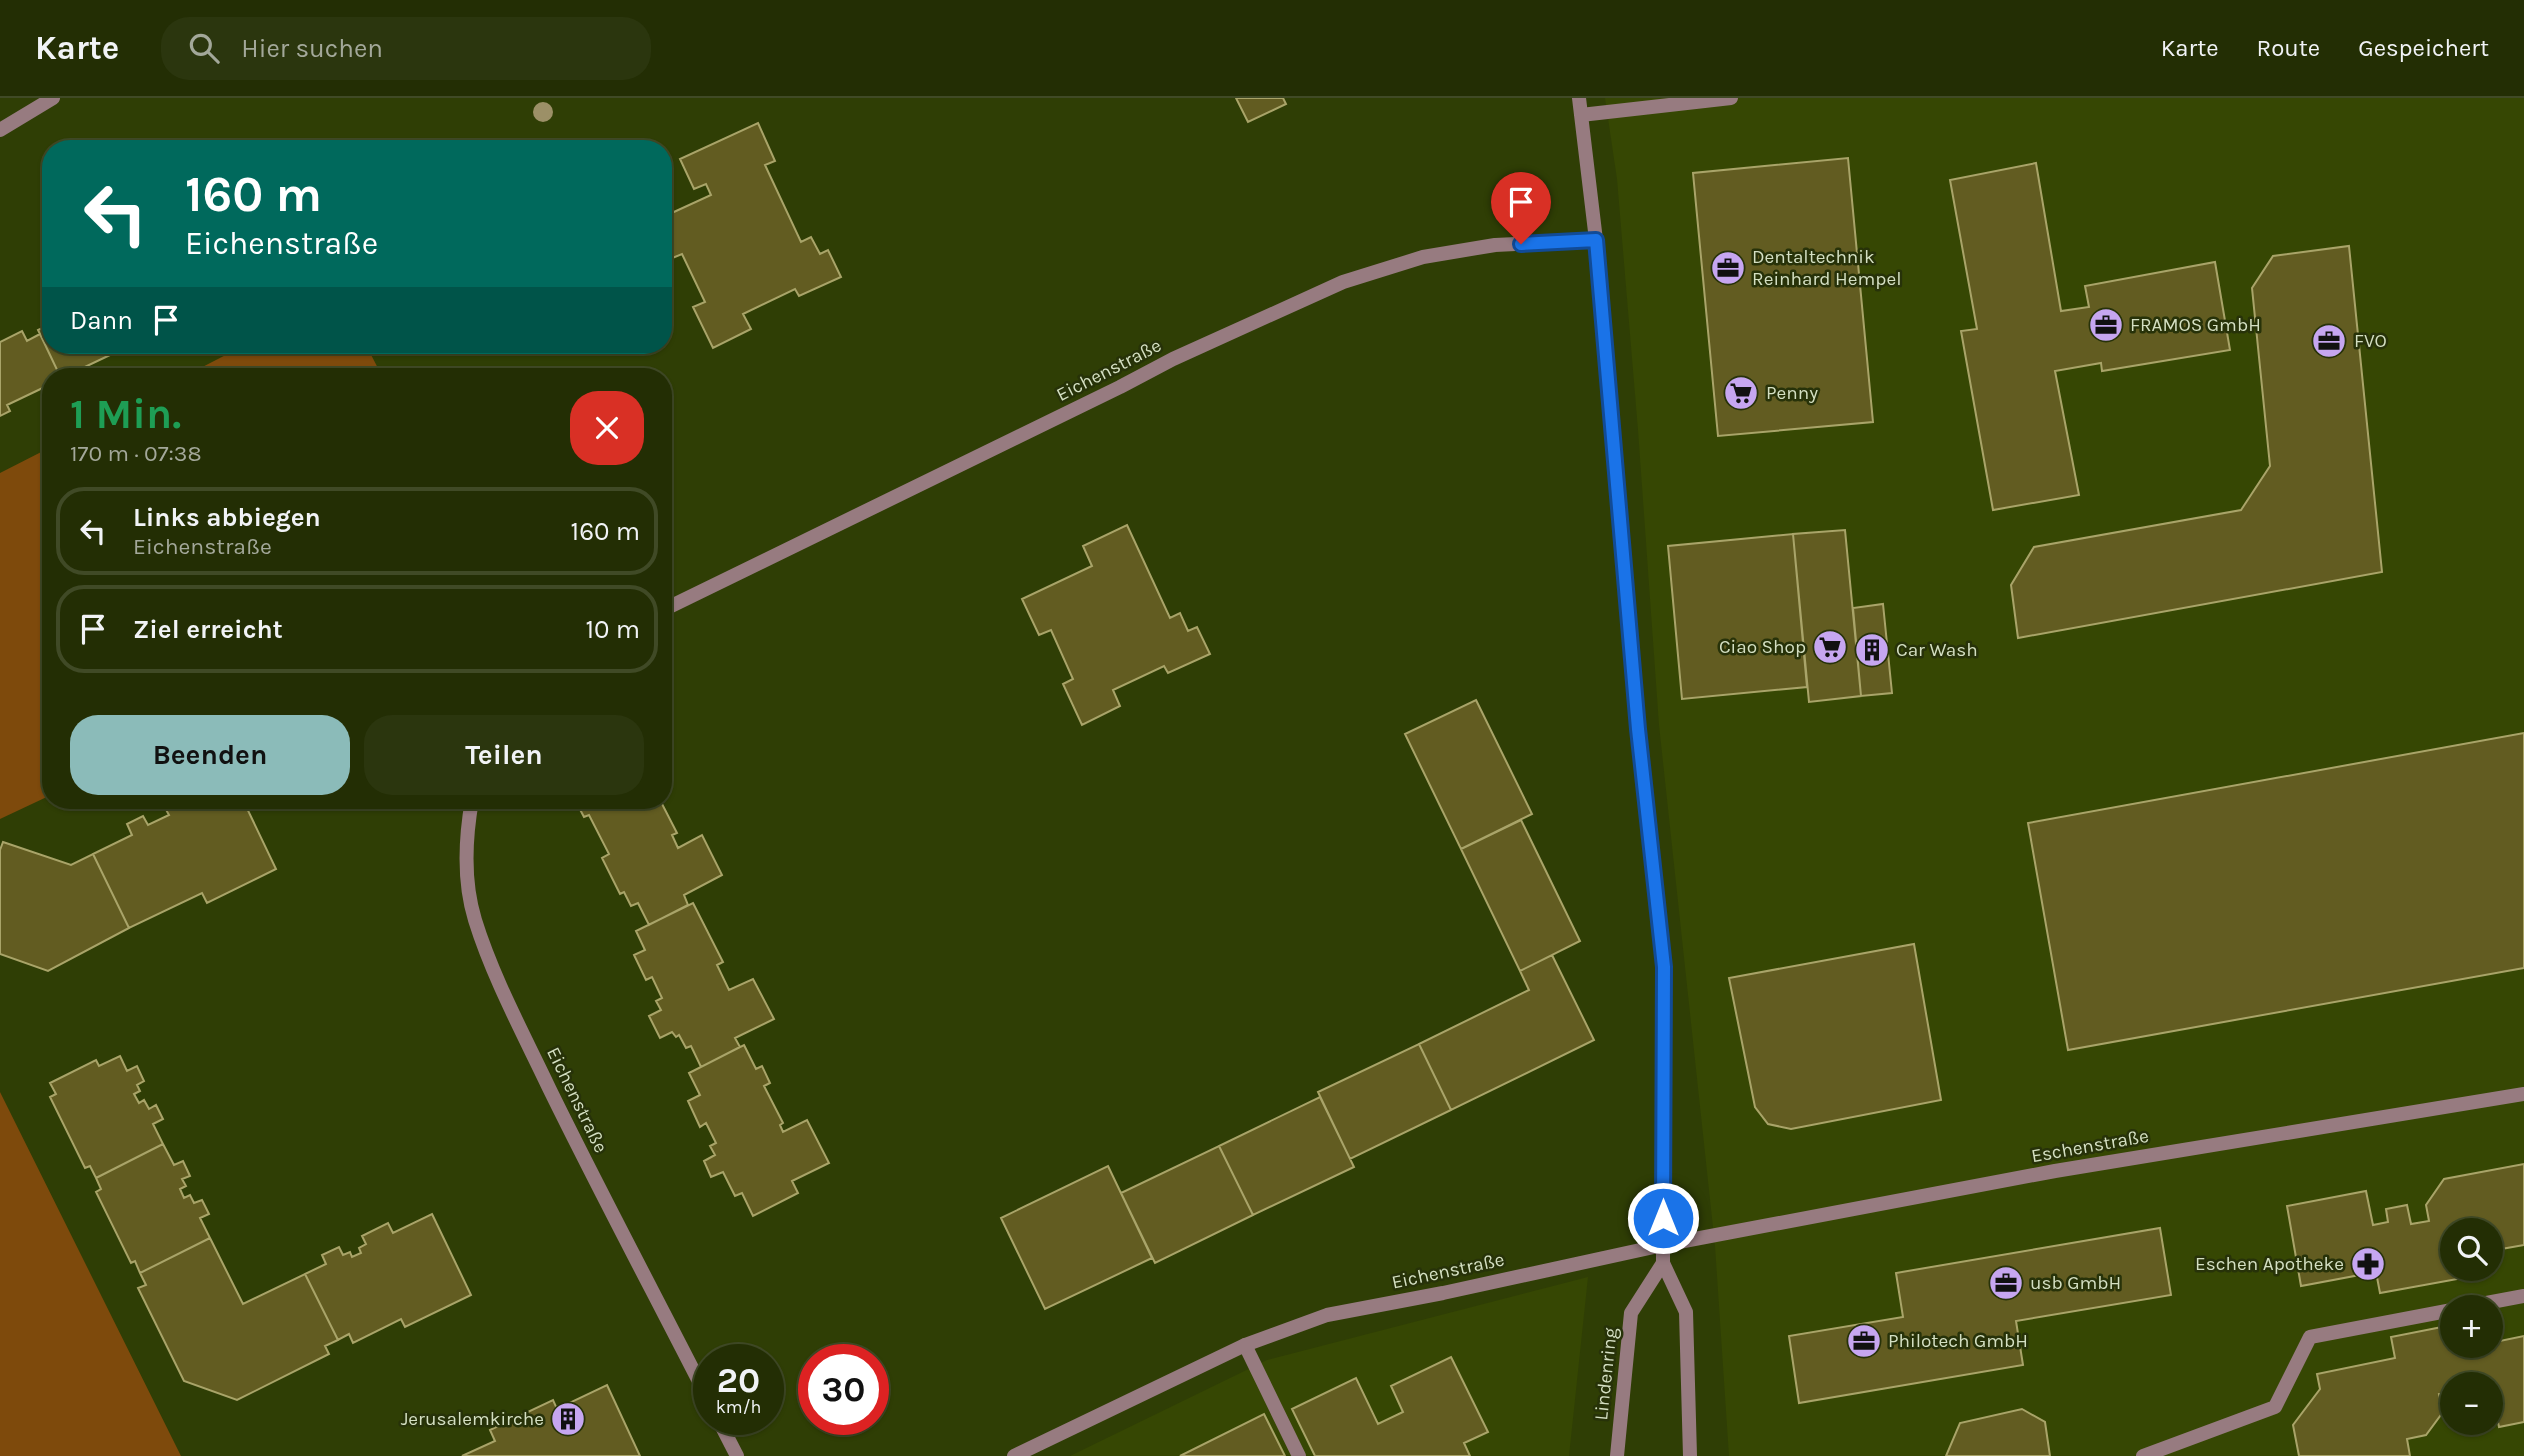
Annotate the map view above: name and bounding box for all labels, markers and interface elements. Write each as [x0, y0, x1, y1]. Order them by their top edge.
search box [161, 17, 651, 80]
text: Karte [35, 29, 119, 67]
icon: search [185, 29, 223, 67]
text: Hier suchen [241, 33, 383, 64]
text: Karte [2161, 34, 2219, 62]
text: Route [2257, 34, 2320, 62]
text: Gespeichert [2358, 34, 2489, 62]
text: 160 m [185, 166, 322, 223]
icon: left [70, 168, 161, 259]
pin [1491, 172, 1551, 244]
icon: arrive [1502, 183, 1540, 221]
text: Eichenstraße [185, 225, 378, 262]
place label: Dentaltechnik Reinhard Hempel [1752, 246, 1902, 290]
office icon: Dentaltechnik Reinhard Hempel [1709, 249, 1747, 287]
icon: arrive [147, 301, 185, 339]
text: Dann [70, 305, 133, 336]
office icon: FRAMOS GmbH [2087, 306, 2125, 344]
place label: FRAMOS GmbH [2130, 314, 2261, 336]
office icon: FVO [2310, 322, 2348, 360]
place label: FVO [2354, 330, 2387, 352]
street label: Eichenstraße [1053, 334, 1165, 406]
supermarket icon: Penny [1722, 374, 1760, 412]
place label: Penny [1766, 382, 1818, 404]
text: 1 Min. [70, 389, 181, 439]
button: close [570, 391, 644, 465]
text: 170 m · 07:38 [70, 440, 202, 467]
text: Links abbiegen [133, 502, 321, 533]
icon: left [74, 512, 112, 550]
text: 160 m [571, 516, 640, 547]
text: Eichenstraße [133, 533, 272, 560]
icon: arrive [74, 610, 112, 648]
text: Ziel erreicht [133, 614, 283, 645]
text: 10 m [585, 614, 640, 645]
supermarket icon: Ciao Shop [1811, 628, 1849, 666]
building icon: Car Wash [1853, 631, 1891, 669]
place label: Ciao Shop [1719, 636, 1806, 658]
place label: Car Wash [1896, 639, 1978, 661]
button: Beenden [70, 715, 350, 795]
button: Teilen [364, 715, 644, 795]
street label: Eichenstraße [542, 1044, 612, 1156]
street label: Eschenstraße [2029, 1125, 2151, 1167]
position arrow [1626, 1181, 1700, 1255]
map controls [2440, 1218, 2503, 1435]
button: search [2440, 1218, 2503, 1281]
pharmacy icon: Eschen Apotheke [2349, 1245, 2387, 1283]
street label: Eichenstraße [1390, 1248, 1506, 1294]
place label: Eschen Apotheke [2195, 1253, 2344, 1275]
office icon: usb GmbH [1987, 1264, 2025, 1302]
place label: usb GmbH [2030, 1272, 2121, 1294]
button: + [2440, 1295, 2503, 1358]
office icon: Philotech GmbH [1845, 1322, 1883, 1360]
street label: Lindenring [1590, 1326, 1622, 1422]
place label: Philotech GmbH [1888, 1330, 2028, 1352]
speed limit sign: 30 [798, 1344, 889, 1435]
text: 20 [717, 1360, 760, 1401]
button: − [2440, 1372, 2503, 1435]
text: km/h [716, 1396, 761, 1418]
building icon: Jerusalemkirche [549, 1400, 587, 1438]
place label: Jerusalemkirche [401, 1408, 544, 1430]

